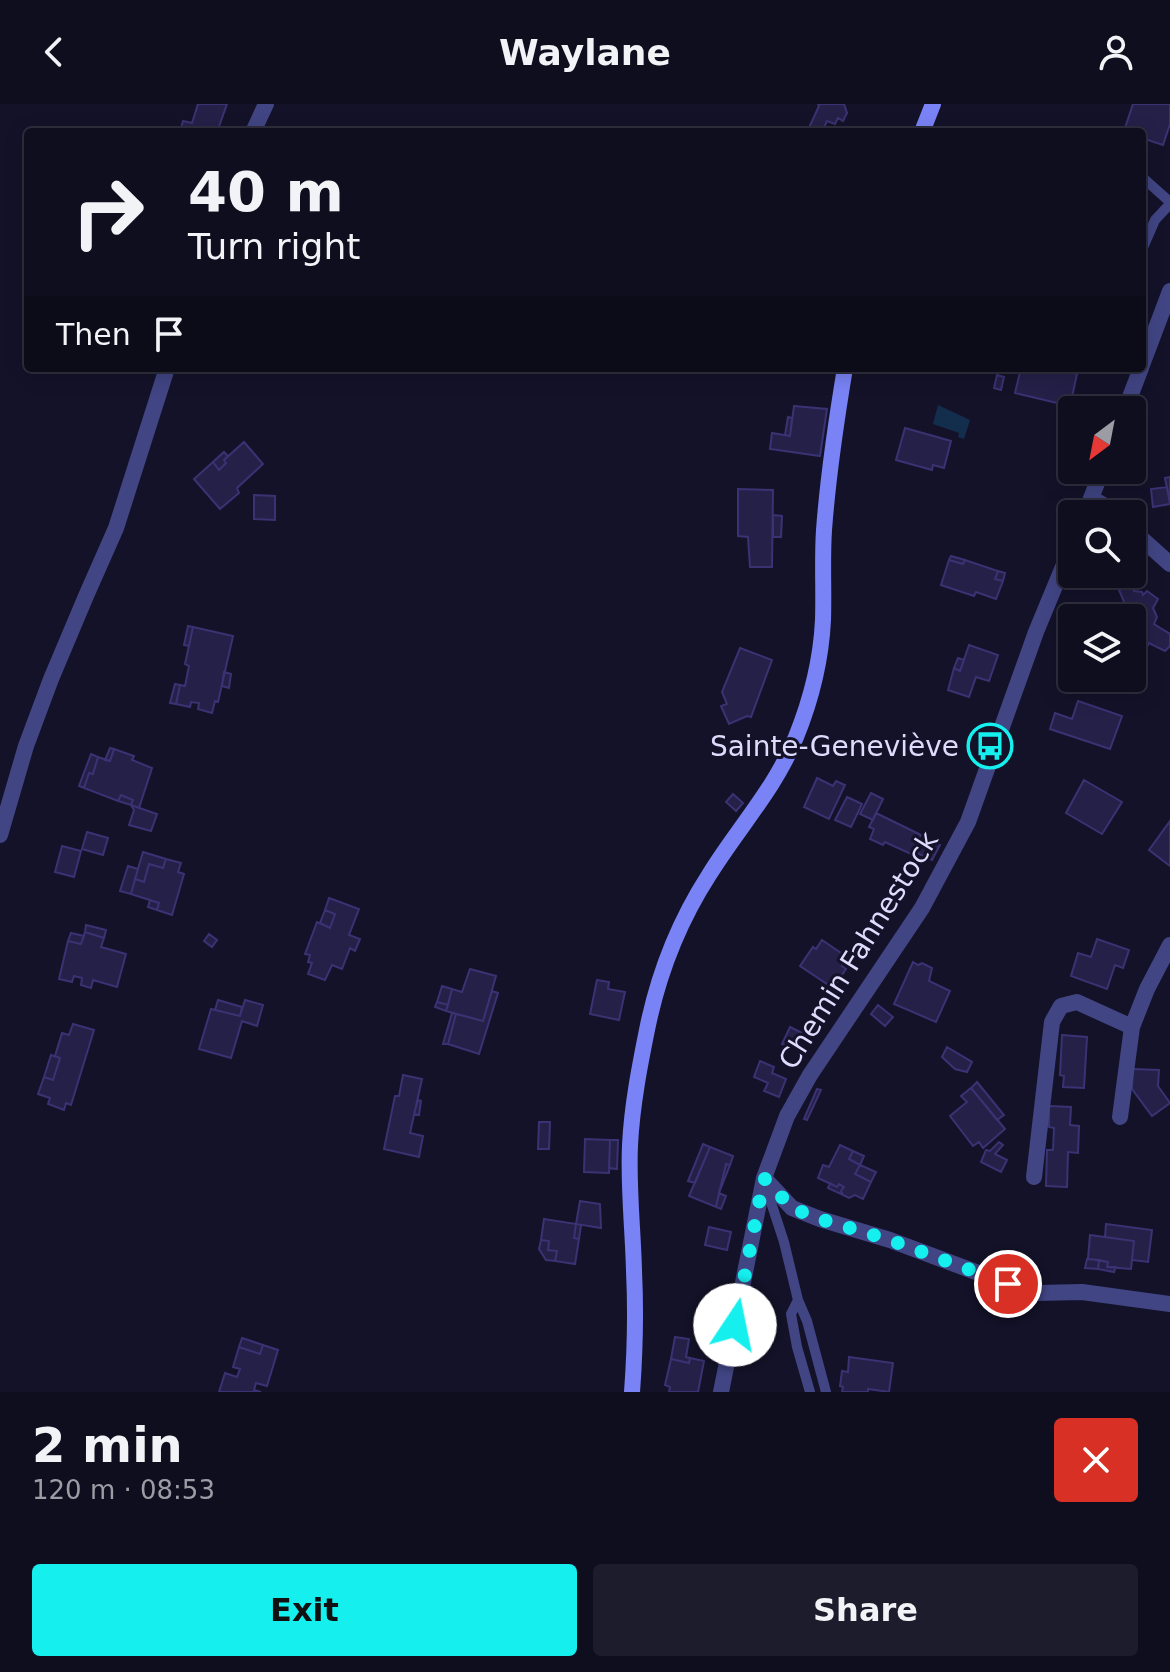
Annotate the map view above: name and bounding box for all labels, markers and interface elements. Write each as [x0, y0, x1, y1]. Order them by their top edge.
icon: back [32, 30, 76, 74]
icon: person [1094, 30, 1138, 74]
text: Waylane [499, 32, 671, 73]
text: 40 m [188, 159, 344, 224]
icon: right [56, 160, 160, 264]
text: Turn right [188, 226, 360, 267]
icon: arrive [147, 312, 191, 356]
text: Then [56, 317, 131, 352]
north arrow [1058, 396, 1146, 484]
map controls [1058, 396, 1146, 692]
button: search [1058, 500, 1146, 588]
button: layers [1058, 604, 1146, 692]
bus stop icon: Sainte-Geneviève [966, 722, 1014, 770]
place label: Sainte-Geneviève [710, 730, 959, 763]
street label: Chemin Fahnestock [772, 825, 945, 1075]
pin [974, 1250, 1042, 1318]
icon: arrive [986, 1262, 1030, 1306]
position arrow [693, 1283, 777, 1367]
text: 2 min [32, 1417, 183, 1473]
button: close [1054, 1418, 1138, 1502]
text: 120 m · 08:53 [32, 1475, 215, 1505]
button: Exit [32, 1564, 577, 1656]
button: Share [593, 1564, 1138, 1656]

